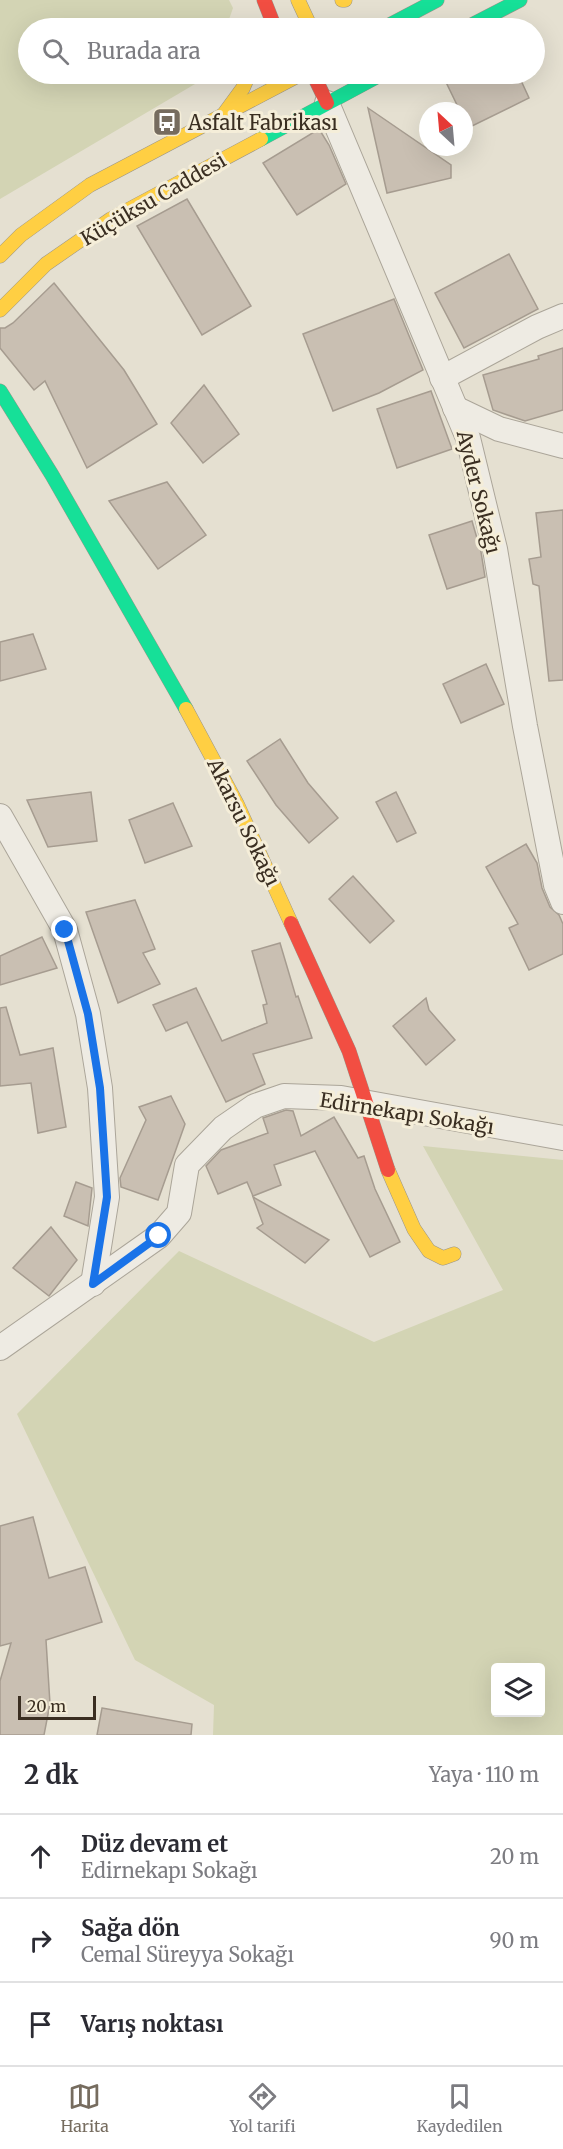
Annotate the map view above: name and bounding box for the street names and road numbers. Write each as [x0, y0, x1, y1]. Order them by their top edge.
street label: Küçüksu Caddesi [76, 147, 230, 251]
street label: Ayder Sokağı [451, 427, 506, 556]
street label: Akarsu Sokağı [202, 753, 286, 890]
street label: Edirnekapı Sokağı [318, 1087, 496, 1139]

